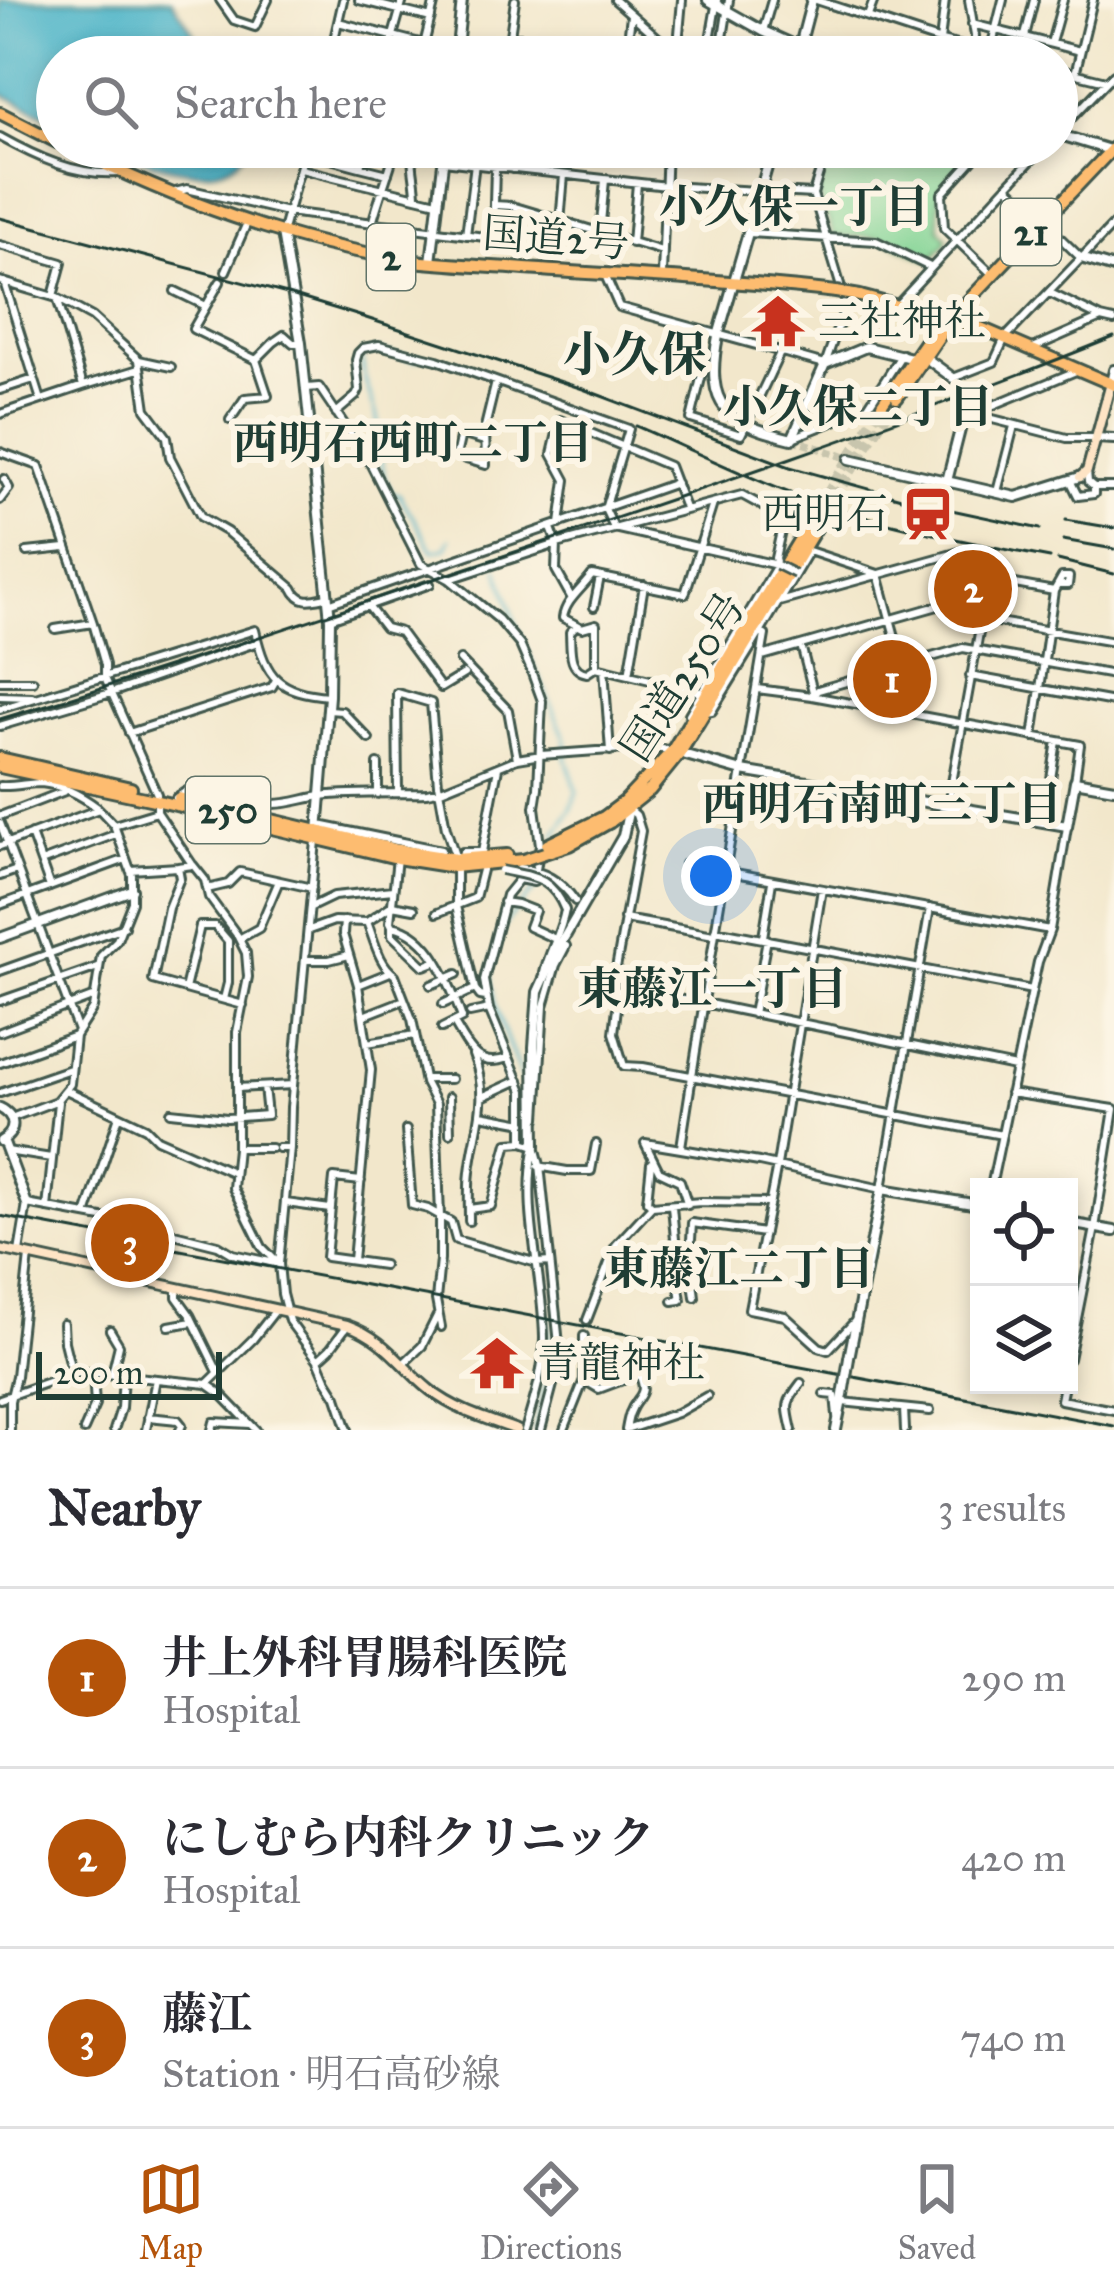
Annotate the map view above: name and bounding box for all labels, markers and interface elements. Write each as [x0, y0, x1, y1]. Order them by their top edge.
search box [36, 36, 1078, 168]
icon: search [78, 69, 144, 135]
text: Search here [174, 75, 387, 130]
district label: 小久保一丁目 [659, 179, 929, 234]
road number: 21 [1001, 199, 1061, 265]
street label: 国道2号 [481, 207, 631, 269]
road number: 2 [367, 224, 415, 290]
temple icon: 三社神社 [749, 292, 807, 350]
place label: 三社神社 [818, 295, 986, 347]
district label: 小久保 [563, 325, 707, 384]
district label: 小久保二丁目 [723, 379, 993, 434]
district label: 西明石西町二丁目 [233, 415, 593, 470]
station icon: 西明石 [899, 485, 957, 543]
place label: 西明石 [762, 488, 888, 540]
pin: 2 [934, 544, 1012, 634]
street label: 国道250号 [609, 583, 757, 771]
pin: 1 [853, 634, 931, 724]
district label: 西明石南町三丁目 [702, 776, 1062, 831]
road number: 250 [186, 777, 270, 843]
your location [681, 846, 741, 906]
district label: 東藤江一丁目 [577, 961, 847, 1016]
map controls [970, 1178, 1078, 1394]
button: locate [970, 1178, 1078, 1286]
pin: 3 [91, 1198, 169, 1288]
district label: 東藤江二丁目 [604, 1241, 874, 1296]
button: layers [970, 1286, 1078, 1394]
temple icon: 青龍神社 [468, 1334, 526, 1392]
place label: 青龍神社 [537, 1337, 705, 1389]
scale bar [36, 1346, 222, 1399]
text: 200 m [54, 1353, 144, 1393]
text: Nearby [48, 1477, 200, 1539]
text: 3 results [938, 1484, 1066, 1532]
text: 井上外科胃腸科医院 [162, 1630, 567, 1685]
text: 1 [79, 1654, 95, 1702]
text: 290 m [962, 1654, 1066, 1702]
text: Hospital [162, 1686, 300, 1734]
text: にしむら内科クリニック [162, 1810, 654, 1865]
text: 2 [77, 1834, 97, 1882]
text: 420 m [961, 1834, 1066, 1882]
text: Hospital [162, 1866, 300, 1914]
text: 藤江 [162, 1986, 252, 2041]
text: 3 [79, 2014, 95, 2062]
text: 740 m [961, 2014, 1066, 2062]
text: Station · 明石高砂線 [162, 2050, 500, 2098]
tab: Map [138, 2156, 204, 2268]
tab: Directions [480, 2156, 622, 2268]
tab: Saved [898, 2156, 976, 2268]

